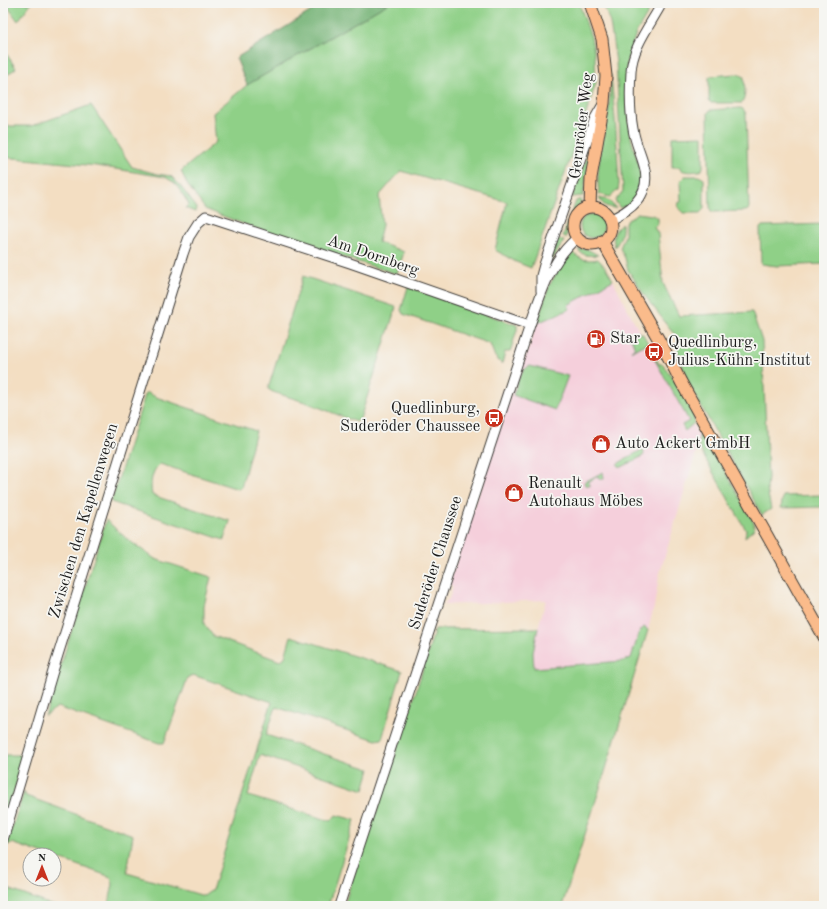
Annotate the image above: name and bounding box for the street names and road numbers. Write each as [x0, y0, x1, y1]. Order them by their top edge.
street label: Gernröder Weg [568, 72, 596, 180]
street label: Am Dornberg [325, 233, 421, 279]
street label: Zwischen den Kapellenwegen [47, 421, 121, 620]
street label: Suderöder Chaussee [407, 494, 465, 632]

